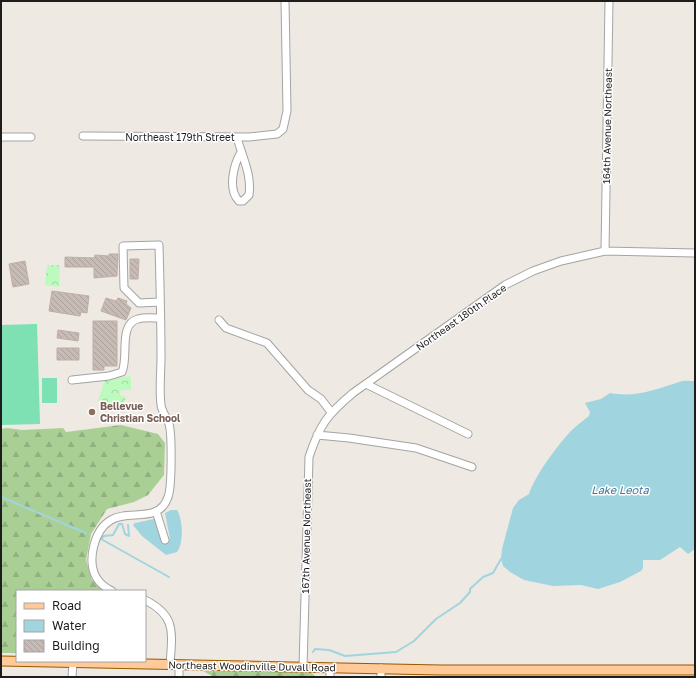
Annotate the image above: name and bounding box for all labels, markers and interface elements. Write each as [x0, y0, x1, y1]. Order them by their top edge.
street label: 164th Avenue Northeast [600, 68, 614, 184]
street label: Northeast 179th Street [125, 131, 235, 143]
street label: Northeast 180th Place [414, 281, 509, 353]
place label: Bellevue Christian School [100, 400, 181, 424]
marker: Bellevue Christian School [87, 407, 97, 417]
street label: 167th Avenue Northeast [299, 478, 313, 594]
water label: Lake Leota [591, 483, 650, 496]
legend [16, 590, 146, 662]
text: Road [52, 598, 81, 613]
text: Water [52, 618, 86, 633]
text: Building [52, 638, 100, 653]
street label: Northeast Woodinville Duvall Road [168, 659, 336, 673]

